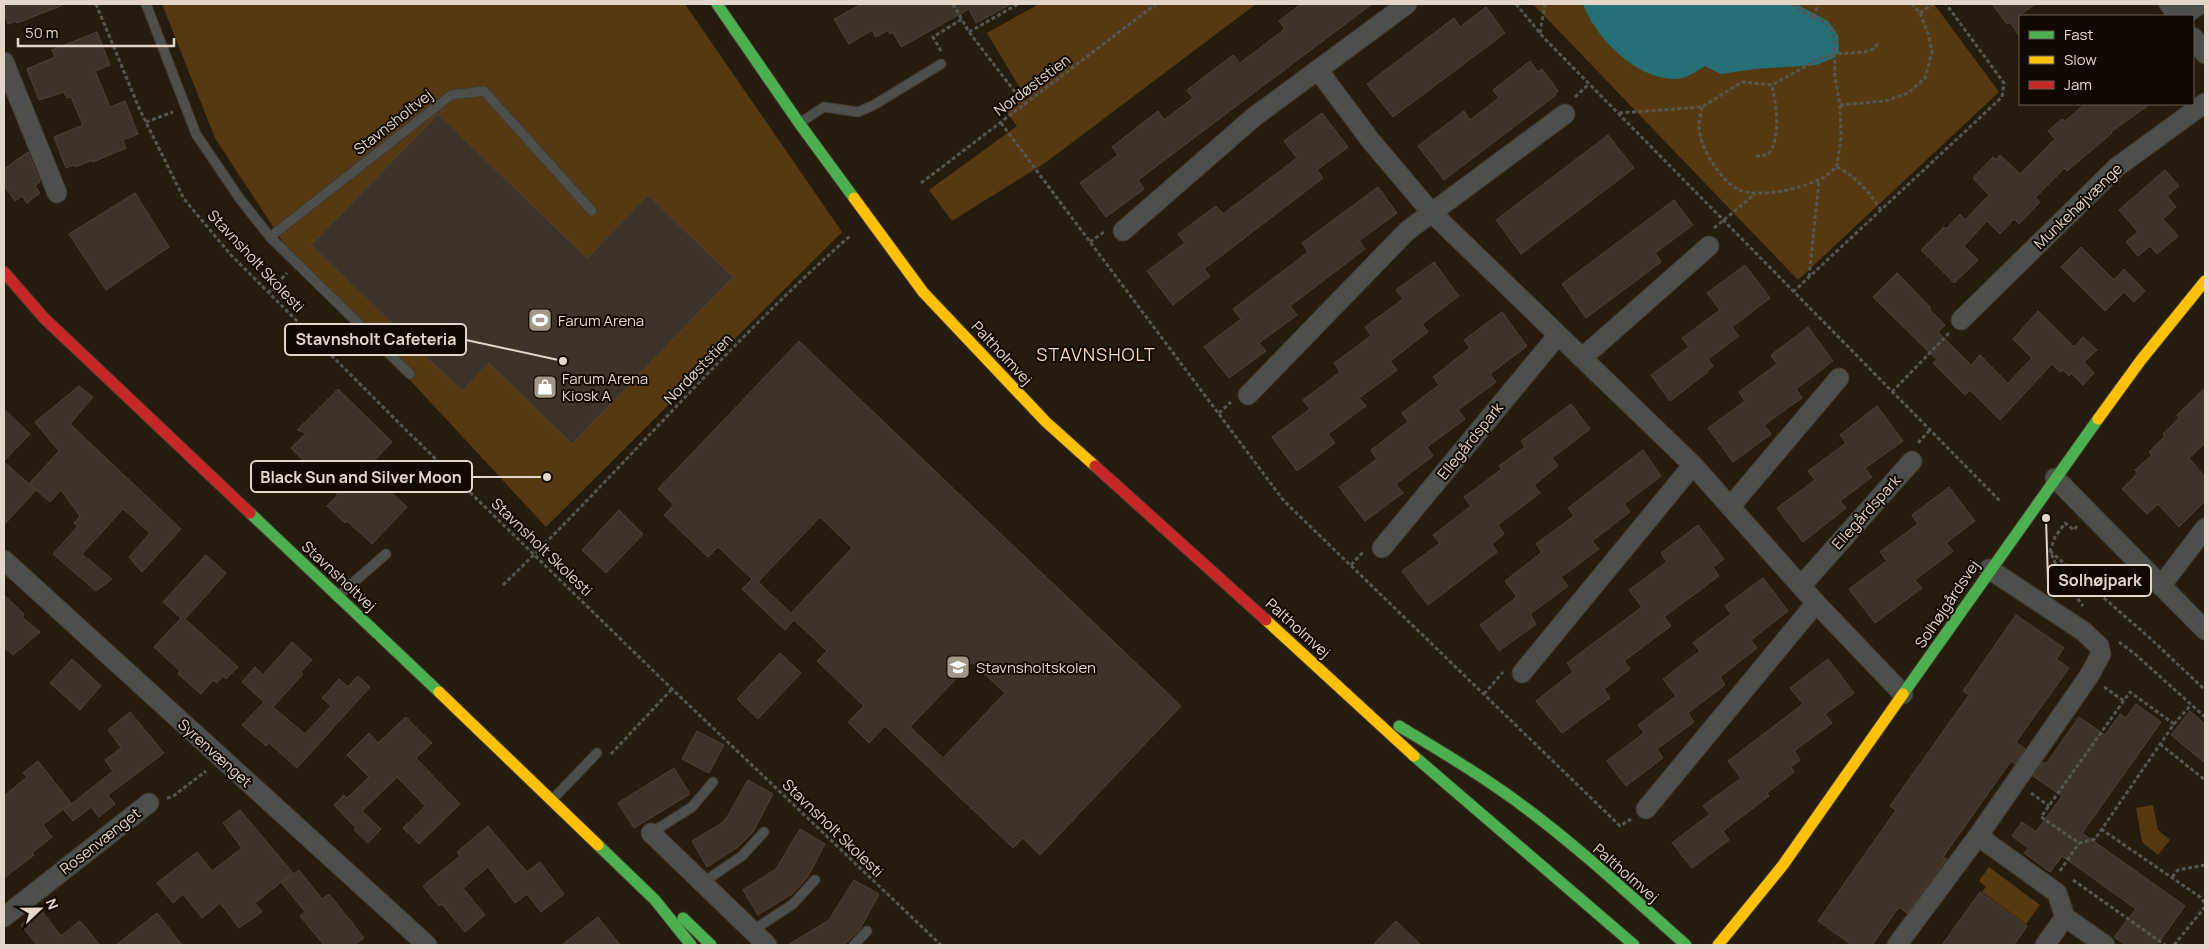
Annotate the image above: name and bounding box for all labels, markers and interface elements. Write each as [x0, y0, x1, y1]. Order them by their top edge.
scale bar [18, 15, 174, 47]
legend [2019, 15, 2194, 105]
text: 50 m [25, 22, 59, 43]
text: Fast [2064, 24, 2093, 45]
street label: Nordøststien [989, 49, 1075, 121]
text: Slow [2064, 49, 2097, 70]
text: Jam [2064, 74, 2092, 95]
street label: Stavnsholtvej [349, 85, 437, 159]
street label: Munkehøjvænge [2029, 158, 2127, 254]
street label: Stavnsholt Skolesti [203, 205, 309, 317]
sports icon: Farum Arena [527, 307, 553, 333]
place label: Farum Arena [558, 310, 644, 331]
street label: Paltholmvej [967, 316, 1037, 390]
callout: Stavnsholt Cafeteria [285, 324, 466, 355]
text: Stavnsholt Cafeteria [296, 328, 456, 350]
street label: Nordøststien [659, 329, 737, 409]
district label: STAVNSHOLT [1036, 342, 1156, 366]
place label: Farum Arena Kiosk A [562, 368, 648, 406]
shop icon: Farum Arena Kiosk A [532, 374, 558, 400]
street label: Ellegårdspark [1432, 398, 1508, 484]
callout: Black Sun and Silver Moon [251, 461, 472, 492]
text: Black Sun and Silver Moon [260, 466, 462, 488]
street label: Ellegårdspark [1827, 470, 1905, 554]
street label: Stavnsholt Skolesti [487, 493, 597, 601]
street label: Stavnsholtvej [297, 536, 381, 616]
street label: Solhøjgårdsvej [1910, 556, 1984, 652]
callout: Solhøjpark [2048, 565, 2151, 596]
text: Solhøjpark [2058, 569, 2142, 591]
street label: Paltholmvej [1261, 593, 1335, 663]
school or university icon: Stavnsholtskolen [945, 654, 971, 680]
place label: Stavnsholtskolen [976, 657, 1096, 678]
street label: Syrenvænget [173, 714, 257, 792]
street label: Stavnsholt Skolesti [778, 774, 888, 882]
street label: Rosenvænget [55, 803, 145, 879]
street label: Paltholmvej [1589, 839, 1663, 907]
north arrow [15, 884, 65, 934]
text: N [42, 896, 63, 912]

